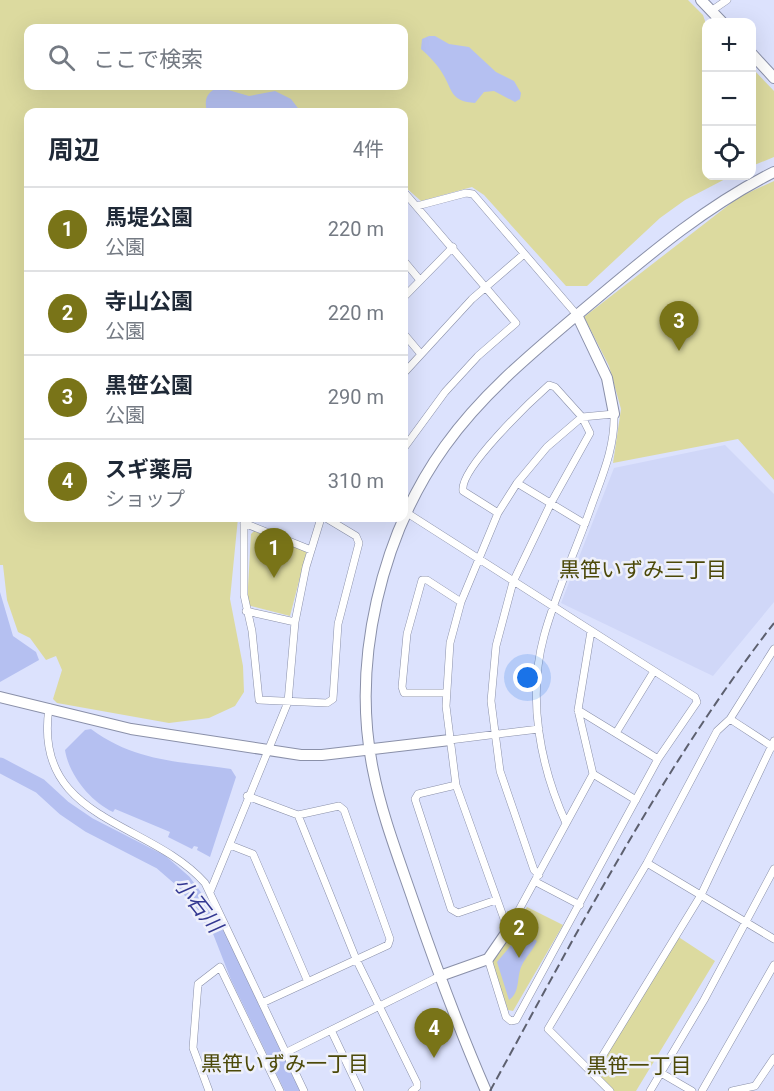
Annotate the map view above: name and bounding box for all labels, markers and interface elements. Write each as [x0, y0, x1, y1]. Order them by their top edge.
map controls [702, 18, 756, 180]
button: + [702, 18, 756, 72]
search box [24, 24, 408, 90]
icon: search [45, 41, 78, 74]
text: ここで検索 [93, 47, 203, 72]
button: − [702, 72, 756, 126]
button: locate [702, 126, 756, 180]
text: 周辺 [48, 135, 100, 165]
text: 4件 [353, 137, 384, 161]
text: 馬堤公園 [105, 205, 193, 230]
text: 1 [62, 217, 73, 241]
text: 220 m [328, 217, 384, 241]
text: 公園 [105, 235, 145, 259]
text: 寺山公園 [105, 289, 193, 314]
text: 2 [62, 301, 73, 325]
text: 220 m [328, 301, 384, 325]
pin: 3 [660, 302, 698, 351]
text: 公園 [105, 319, 145, 343]
text: 黒笹公園 [105, 373, 193, 398]
text: 3 [62, 385, 73, 409]
text: 290 m [328, 385, 384, 409]
text: 公園 [105, 403, 145, 427]
text: スギ薬局 [105, 457, 193, 482]
text: 4 [62, 469, 73, 493]
text: 310 m [328, 469, 384, 493]
text: ショップ [105, 487, 185, 511]
pin: 1 [254, 528, 294, 578]
district label: 黒笹いずみ三丁目 [559, 558, 727, 582]
your location [513, 663, 542, 692]
water label: 小石川 [169, 873, 228, 939]
pin: 2 [500, 908, 538, 958]
pin: 4 [414, 1008, 454, 1058]
district label: 黒笹いずみ一丁目 [201, 1052, 369, 1076]
district label: 黒笹一丁目 [587, 1054, 692, 1078]

